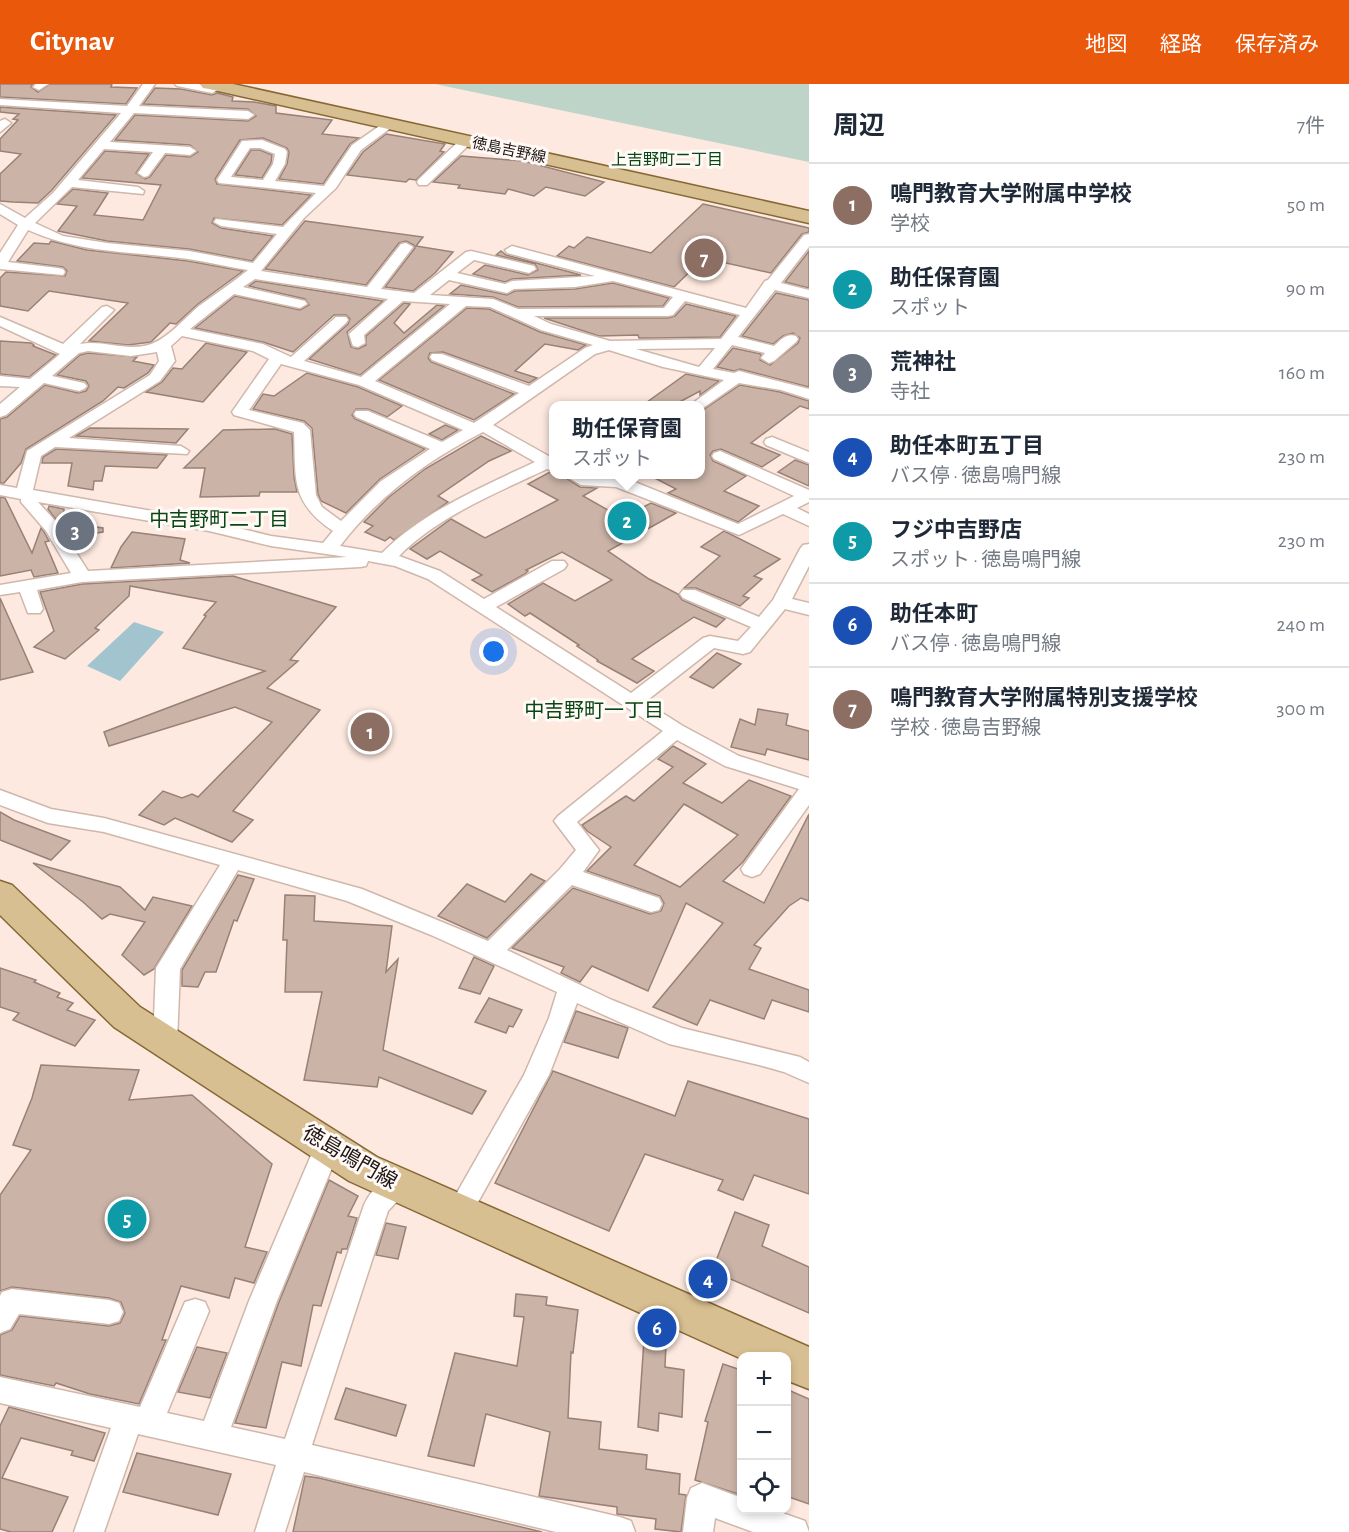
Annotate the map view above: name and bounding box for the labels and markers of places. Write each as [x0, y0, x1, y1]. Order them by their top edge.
pin: 7 [684, 236, 724, 280]
pin: 2 [608, 498, 646, 544]
pin: 3 [56, 508, 94, 554]
pin: 1 [350, 710, 389, 754]
pin: 5 [108, 1196, 146, 1242]
pin: 4 [688, 1256, 728, 1302]
pin: 6 [638, 1306, 676, 1350]

